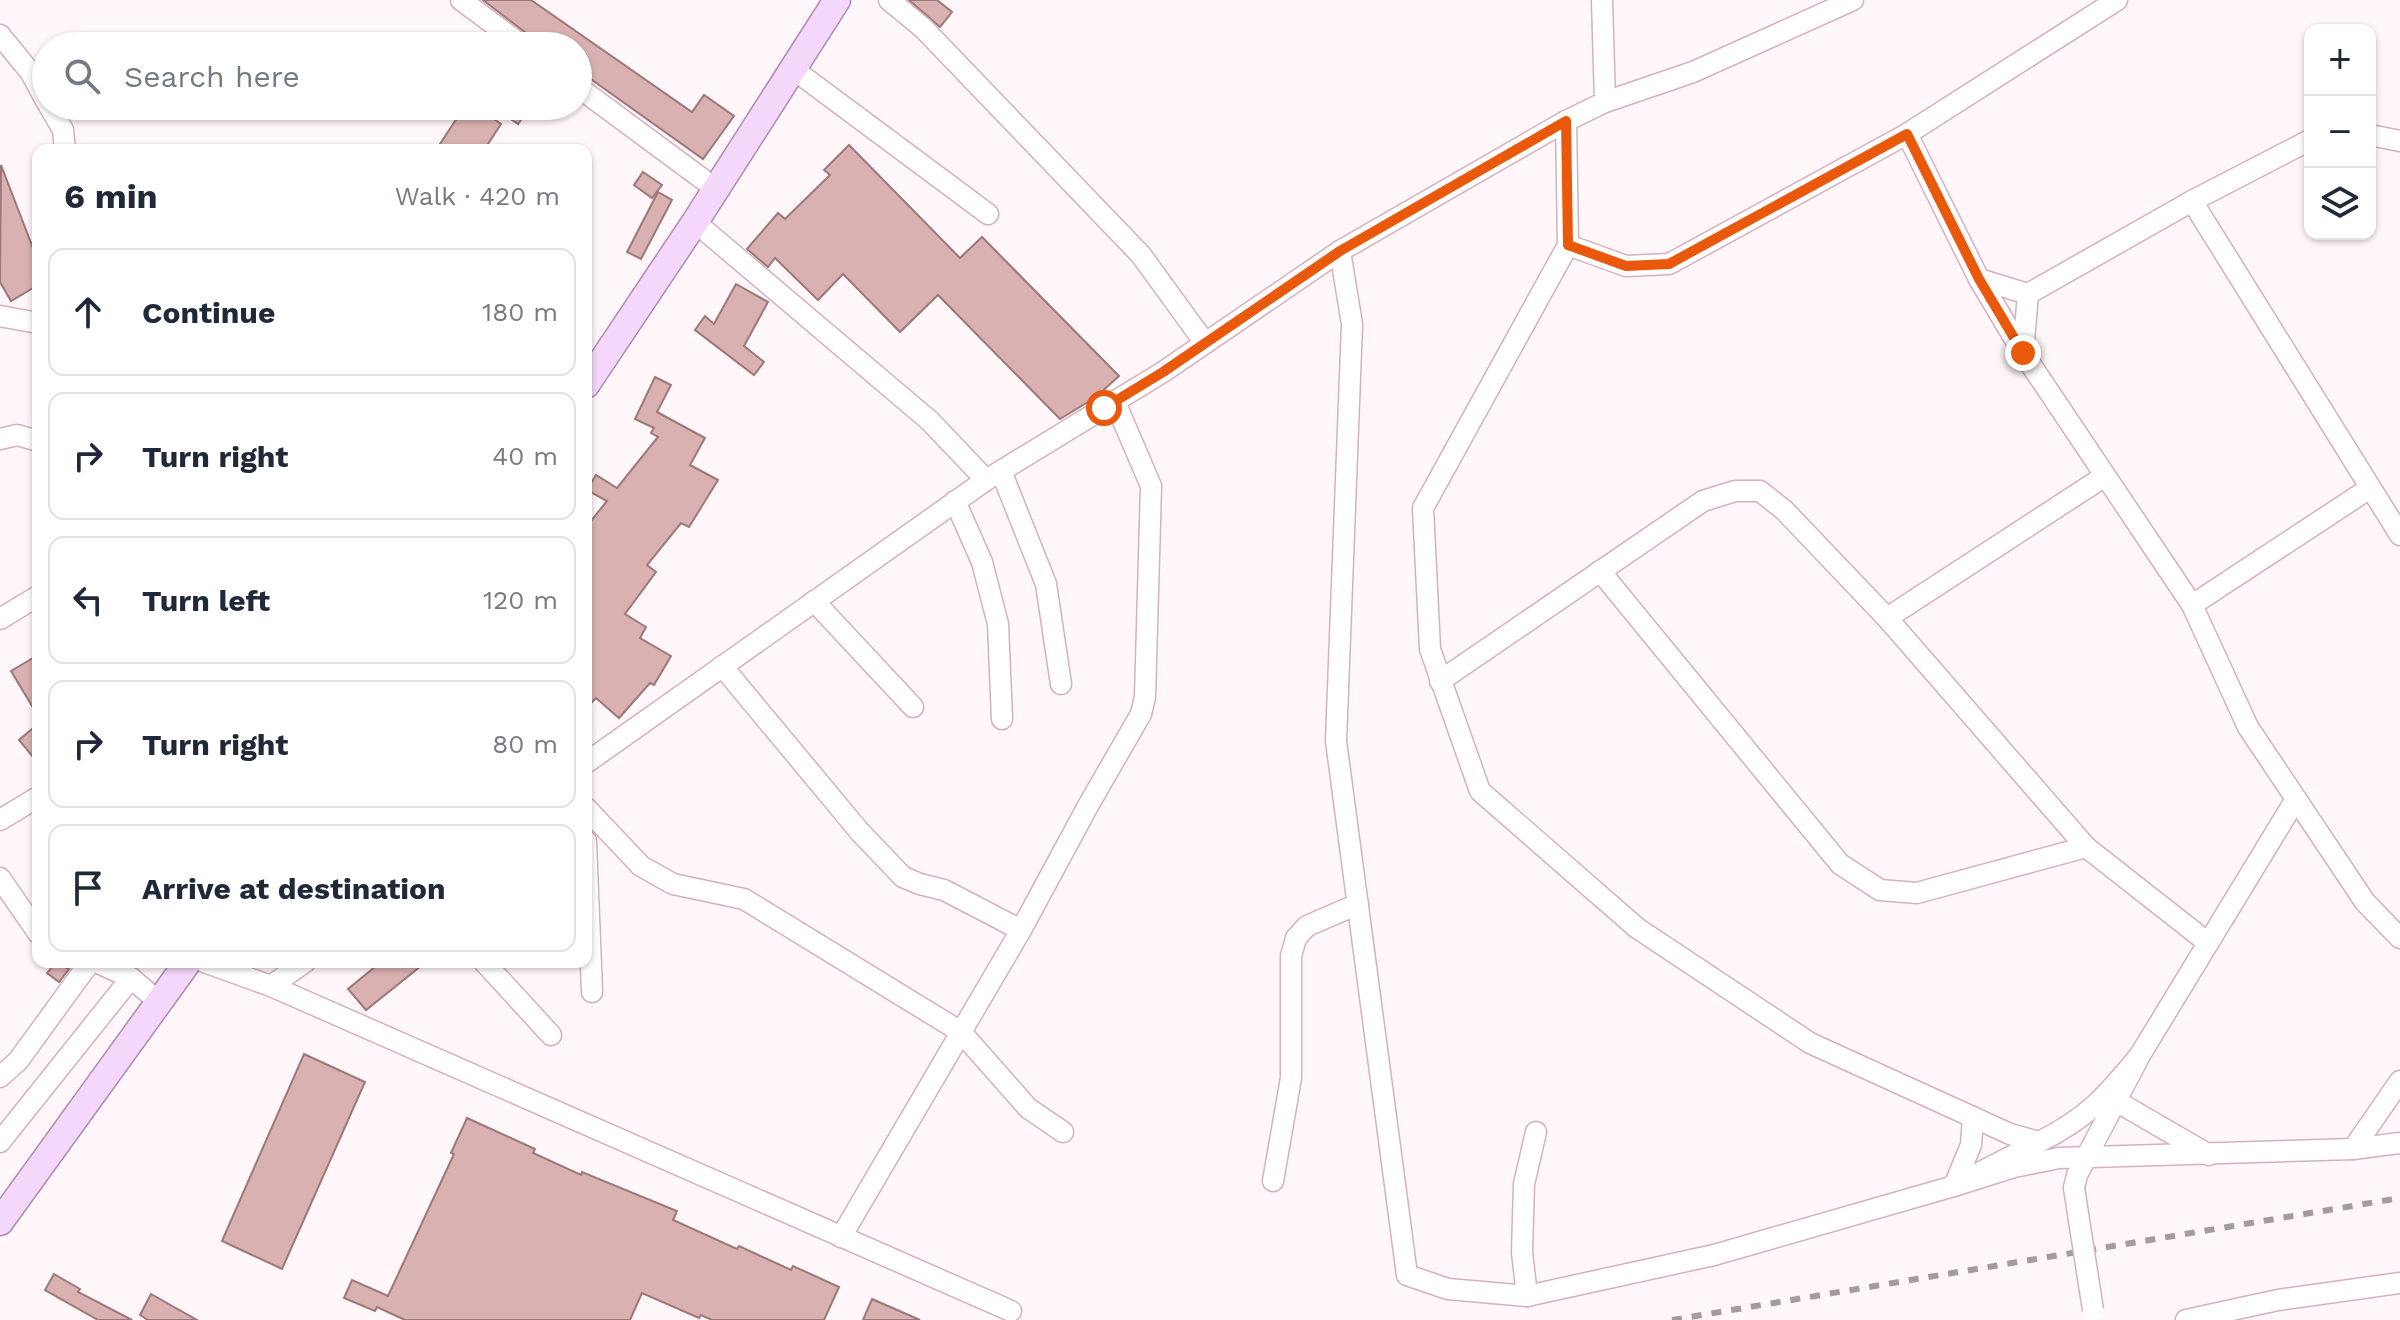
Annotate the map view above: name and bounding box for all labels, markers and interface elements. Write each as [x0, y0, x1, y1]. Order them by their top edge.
map controls [2304, 24, 2376, 240]
button: + [2304, 24, 2376, 96]
search box [32, 32, 592, 120]
icon: search [60, 54, 104, 98]
text: Search here [124, 59, 300, 94]
button: − [2304, 96, 2376, 168]
button: layers [2304, 168, 2376, 240]
text: 6 min [64, 176, 158, 216]
text: Walk · 420 m [395, 181, 560, 211]
icon: ahead [66, 290, 110, 334]
text: Continue [142, 295, 275, 330]
text: 180 m [482, 297, 558, 327]
route end [2005, 335, 2041, 371]
route start [1086, 390, 1122, 426]
icon: right [66, 434, 110, 478]
text: Turn right [142, 439, 288, 474]
text: 40 m [492, 441, 558, 471]
icon: left [66, 578, 110, 622]
text: Turn left [142, 583, 270, 618]
text: 120 m [483, 585, 558, 615]
icon: right [66, 722, 110, 766]
text: Turn right [142, 727, 288, 762]
text: 80 m [492, 729, 558, 759]
icon: arrive [66, 866, 110, 910]
text: Arrive at destination [142, 871, 446, 906]

